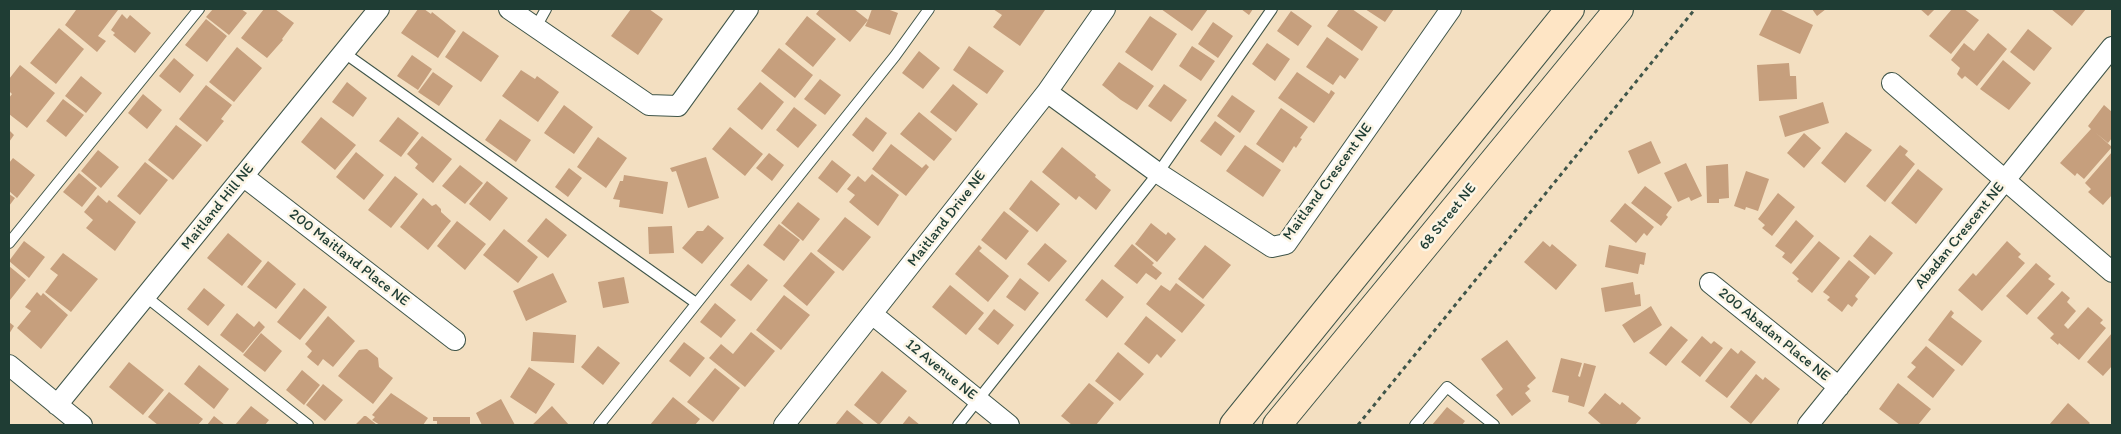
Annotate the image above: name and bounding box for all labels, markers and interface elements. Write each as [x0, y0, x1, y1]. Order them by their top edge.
street label: Maitland Crescent NE [1279, 120, 1377, 244]
street label: Maitland Hill NE [178, 160, 258, 254]
street label: Maitland Drive NE [904, 167, 990, 271]
street label: Abadan Crescent NE [1912, 179, 2008, 293]
street label: 68 Street NE [1416, 180, 1480, 254]
street label: 200 Maitland Place NE [285, 206, 413, 310]
street label: 200 Abadan Place NE [1714, 284, 1834, 386]
street label: 12 Avenue NE [902, 336, 980, 404]

